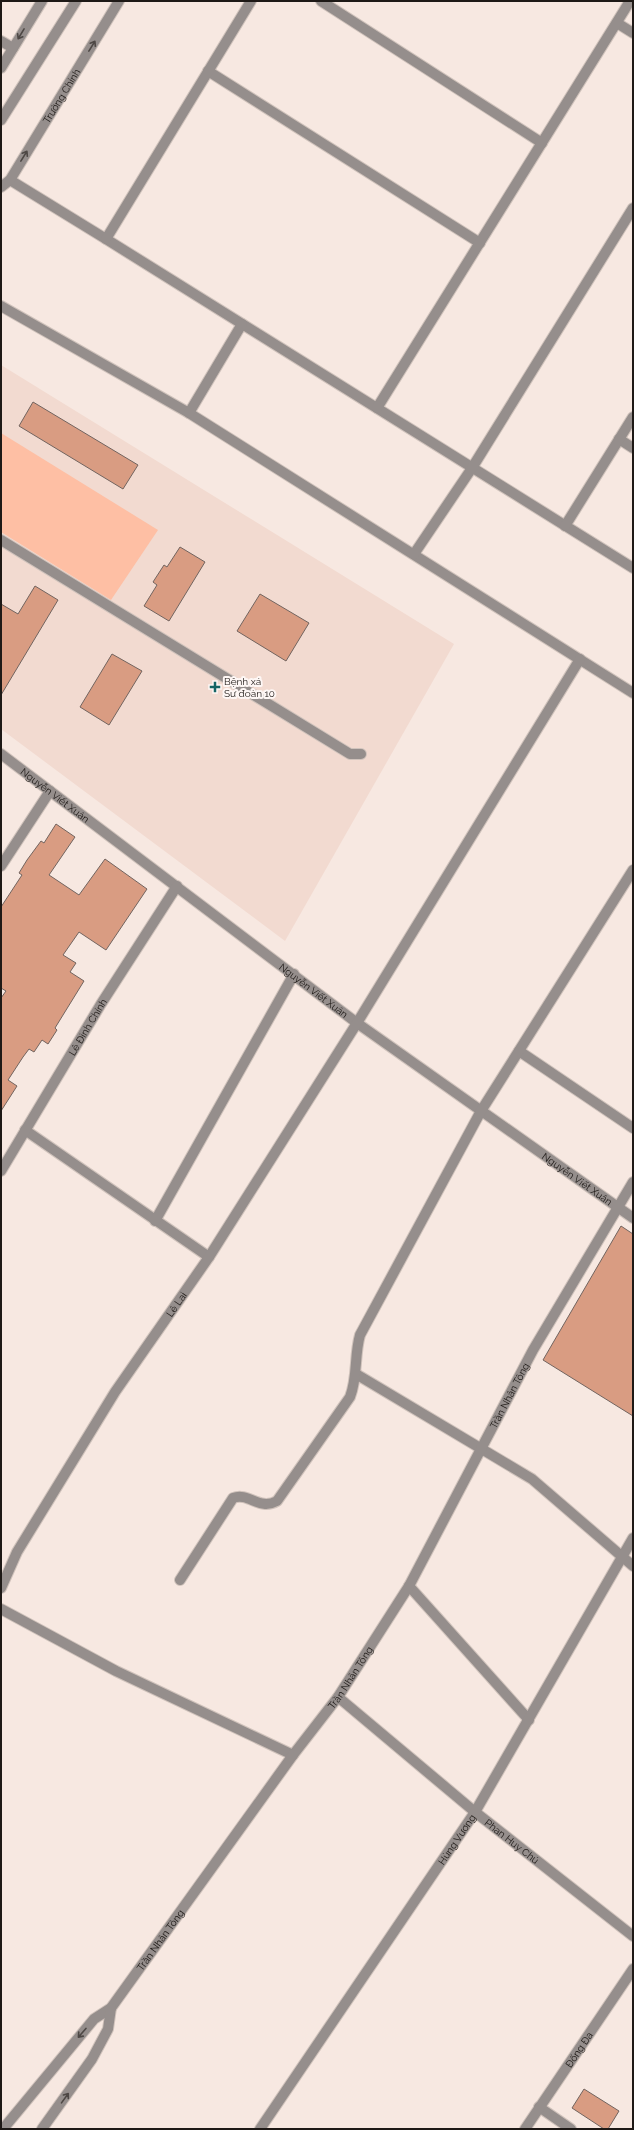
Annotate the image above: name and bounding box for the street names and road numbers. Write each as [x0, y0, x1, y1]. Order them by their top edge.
street label: Trường Chinh [41, 66, 82, 125]
street label: Nguyễn Viết Xuân [19, 766, 92, 825]
street label: Nguyễn Viết Xuân [277, 961, 350, 1020]
street label: Lê Đình Chính [66, 996, 109, 1057]
street label: Nguyễn Viết Xuân [540, 1150, 615, 1207]
street label: Lê Lai [164, 1290, 189, 1319]
street label: Trần Nhân Tông [487, 1361, 531, 1430]
street label: Trần Nhân Tông [325, 1644, 375, 1711]
street label: Hùng Vương [436, 1812, 477, 1867]
street label: Phan Huy Chú [483, 1816, 541, 1866]
street label: Trần Nhân Tông [134, 1907, 186, 1973]
street label: Đống Đa [563, 2030, 595, 2069]

